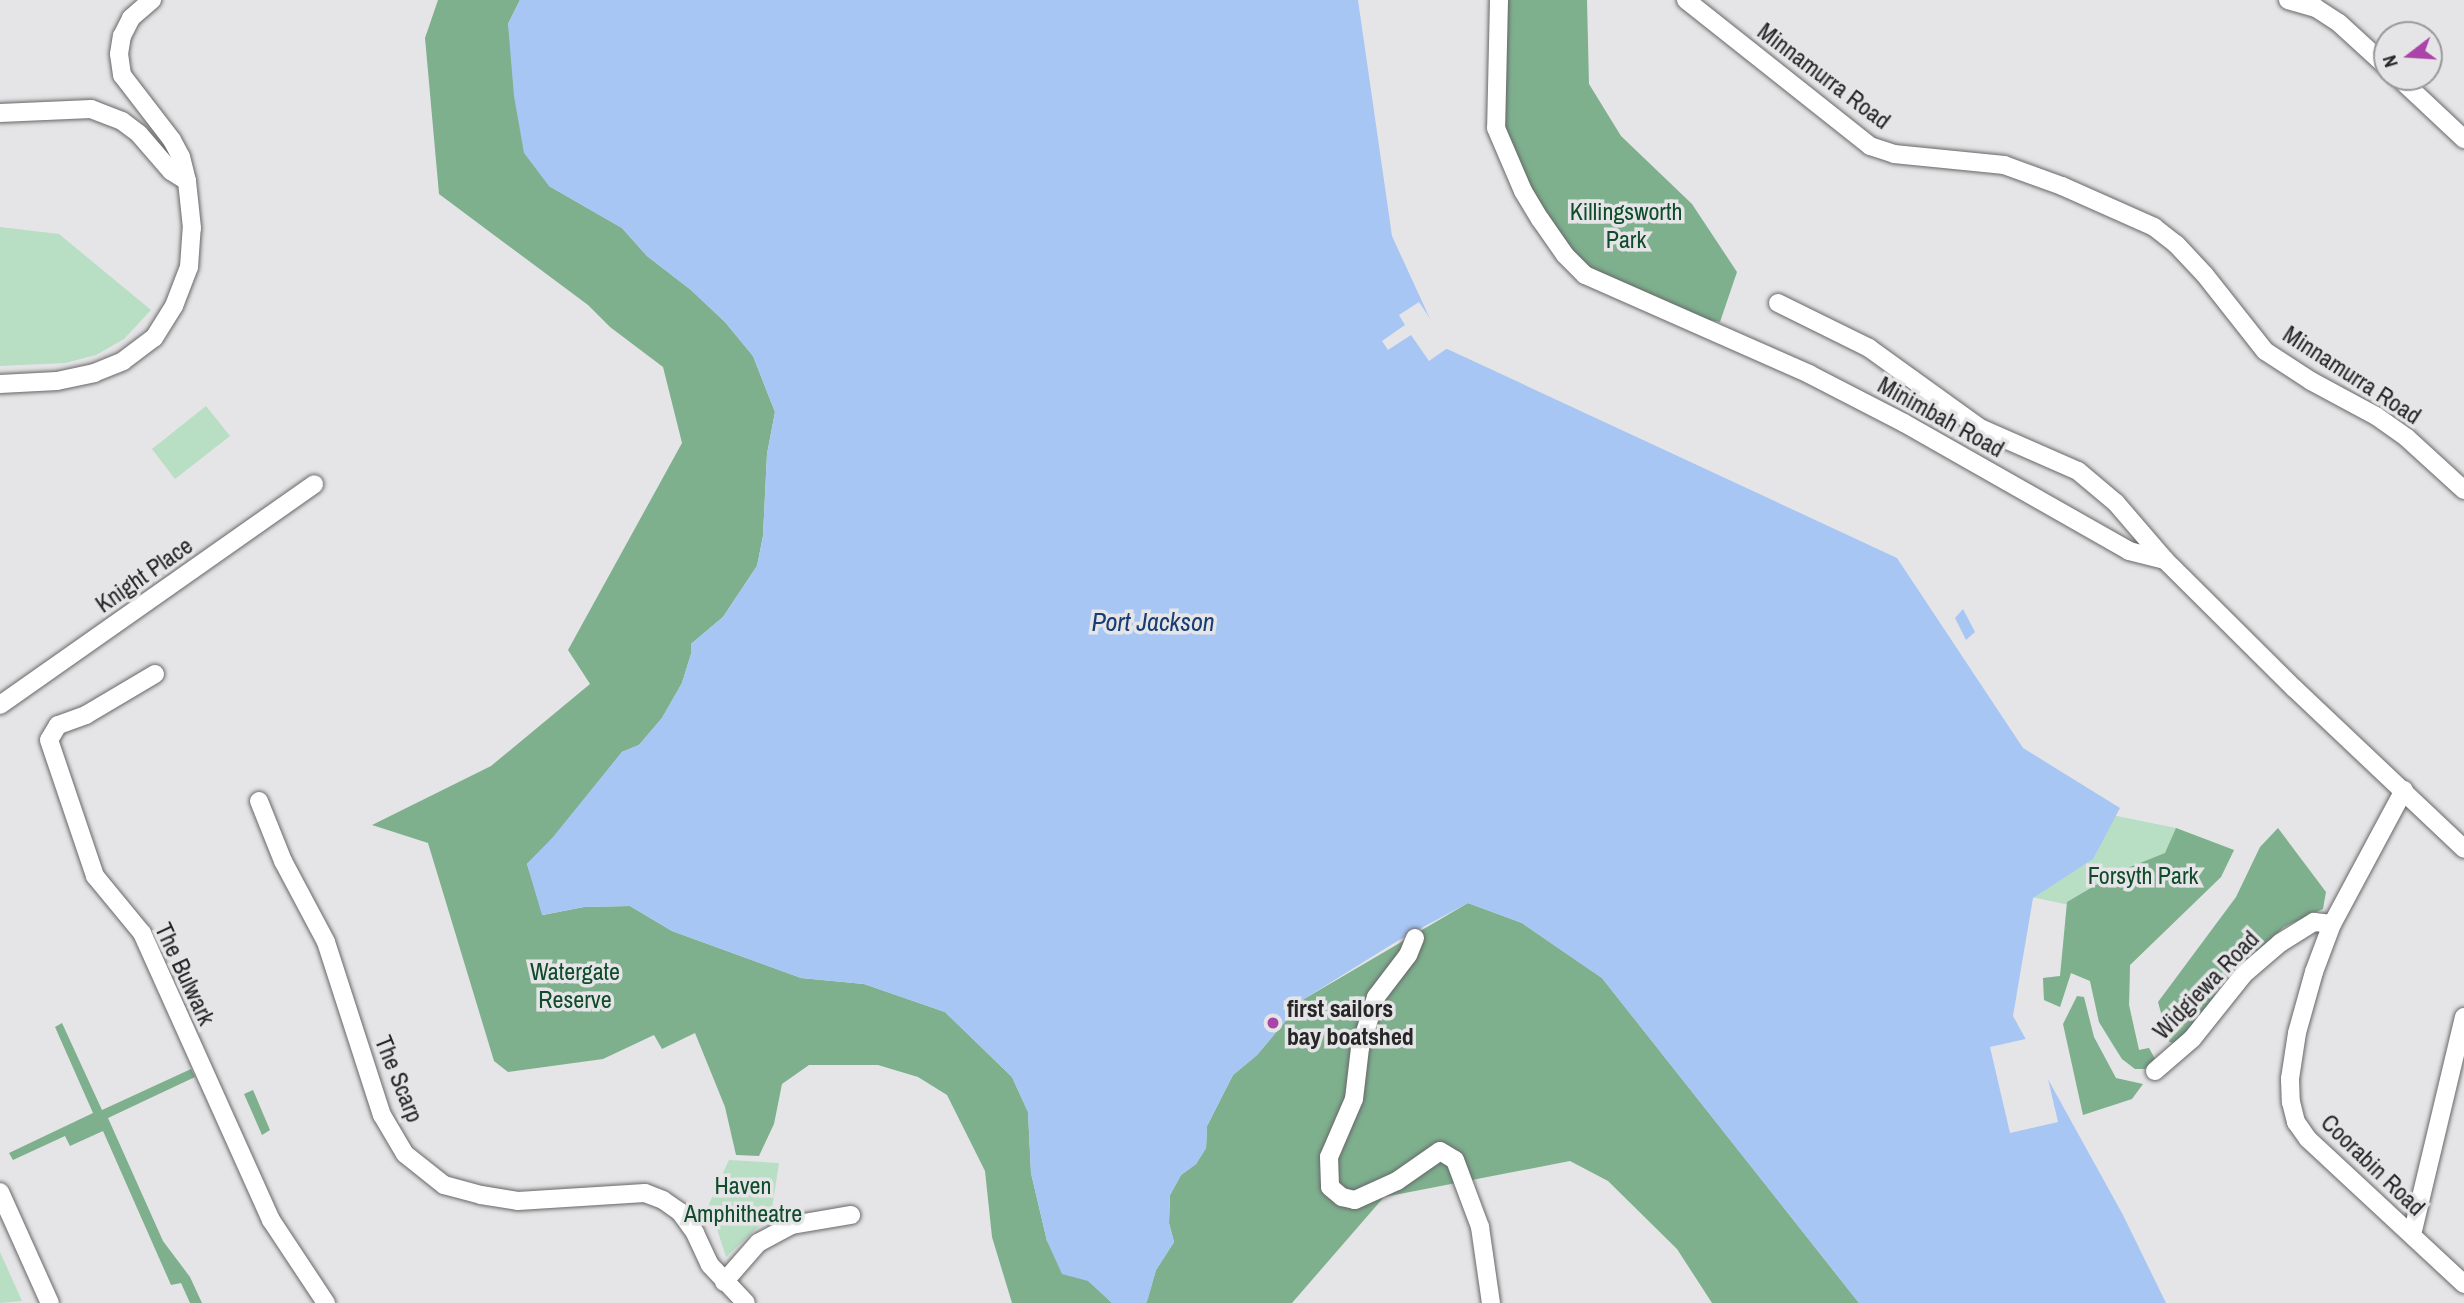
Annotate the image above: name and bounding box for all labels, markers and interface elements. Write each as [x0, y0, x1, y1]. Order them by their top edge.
street label: Minnamurra Road [1752, 17, 1896, 135]
north arrow [2373, 21, 2443, 91]
text: N [2376, 52, 2404, 71]
park label: Killingsworth Park [1570, 198, 1682, 254]
street label: Minnamurra Road [2278, 320, 2426, 430]
street label: Minimbah Road [1873, 370, 2009, 464]
street label: Knight Place [90, 531, 198, 619]
water label: Port Jackson [1091, 606, 1215, 638]
park label: Forsyth Park [2088, 862, 2198, 890]
street label: The Bulwark [149, 918, 221, 1030]
street label: Widgiewa Road [2147, 925, 2265, 1045]
park label: Watergate Reserve [530, 958, 620, 1014]
place label: first sailors bay boatshed [1287, 995, 1414, 1051]
marker: first sailors bay boatshed [1265, 1015, 1281, 1031]
street label: The Scarp [369, 1032, 429, 1126]
street label: Coorabin Road [2315, 1108, 2431, 1222]
park label: Haven Amphitheatre [684, 1172, 802, 1228]

